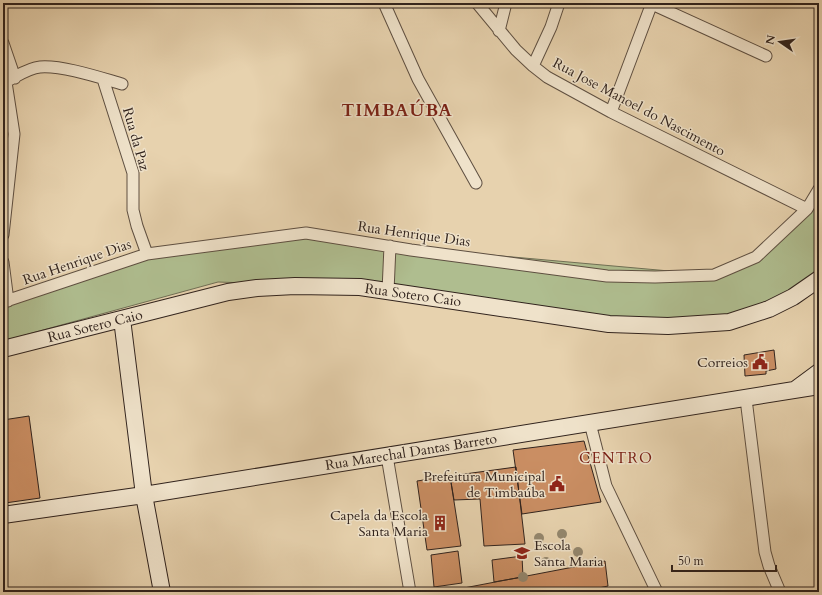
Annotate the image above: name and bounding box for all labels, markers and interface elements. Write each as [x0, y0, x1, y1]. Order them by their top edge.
north arrow [760, 22, 800, 62]
text: N [762, 33, 779, 46]
street label: Rua Jose Manoel do Nascimento [549, 53, 729, 161]
district label: TIMBAÚBA [341, 98, 453, 123]
street label: Rua da Paz [118, 105, 154, 174]
street label: Rua Henrique Dias [356, 217, 472, 251]
street label: Rua Henrique Dias [20, 234, 134, 289]
street label: Rua Sotero Caio [364, 279, 463, 311]
street label: Rua Sotero Caio [46, 305, 145, 347]
place label: Correios [697, 353, 748, 372]
public building icon: Correios [751, 353, 769, 371]
street label: Rua Marechal Dantas Barreto [324, 429, 499, 475]
district label: CENTRO [579, 448, 653, 468]
place label: Prefeitura Municipal de Timbaúba [424, 467, 545, 502]
public building icon: Prefeitura Municipal de Timbaúba [548, 475, 566, 493]
place label: Capela da Escola Santa Maria [330, 506, 428, 541]
building icon: Capela da Escola Santa Maria [431, 514, 449, 532]
place label: Escola Santa Maria [534, 536, 604, 571]
school or university icon: Escola Santa Maria [513, 544, 531, 562]
scale bar [672, 547, 776, 573]
text: 50 m [678, 553, 705, 569]

